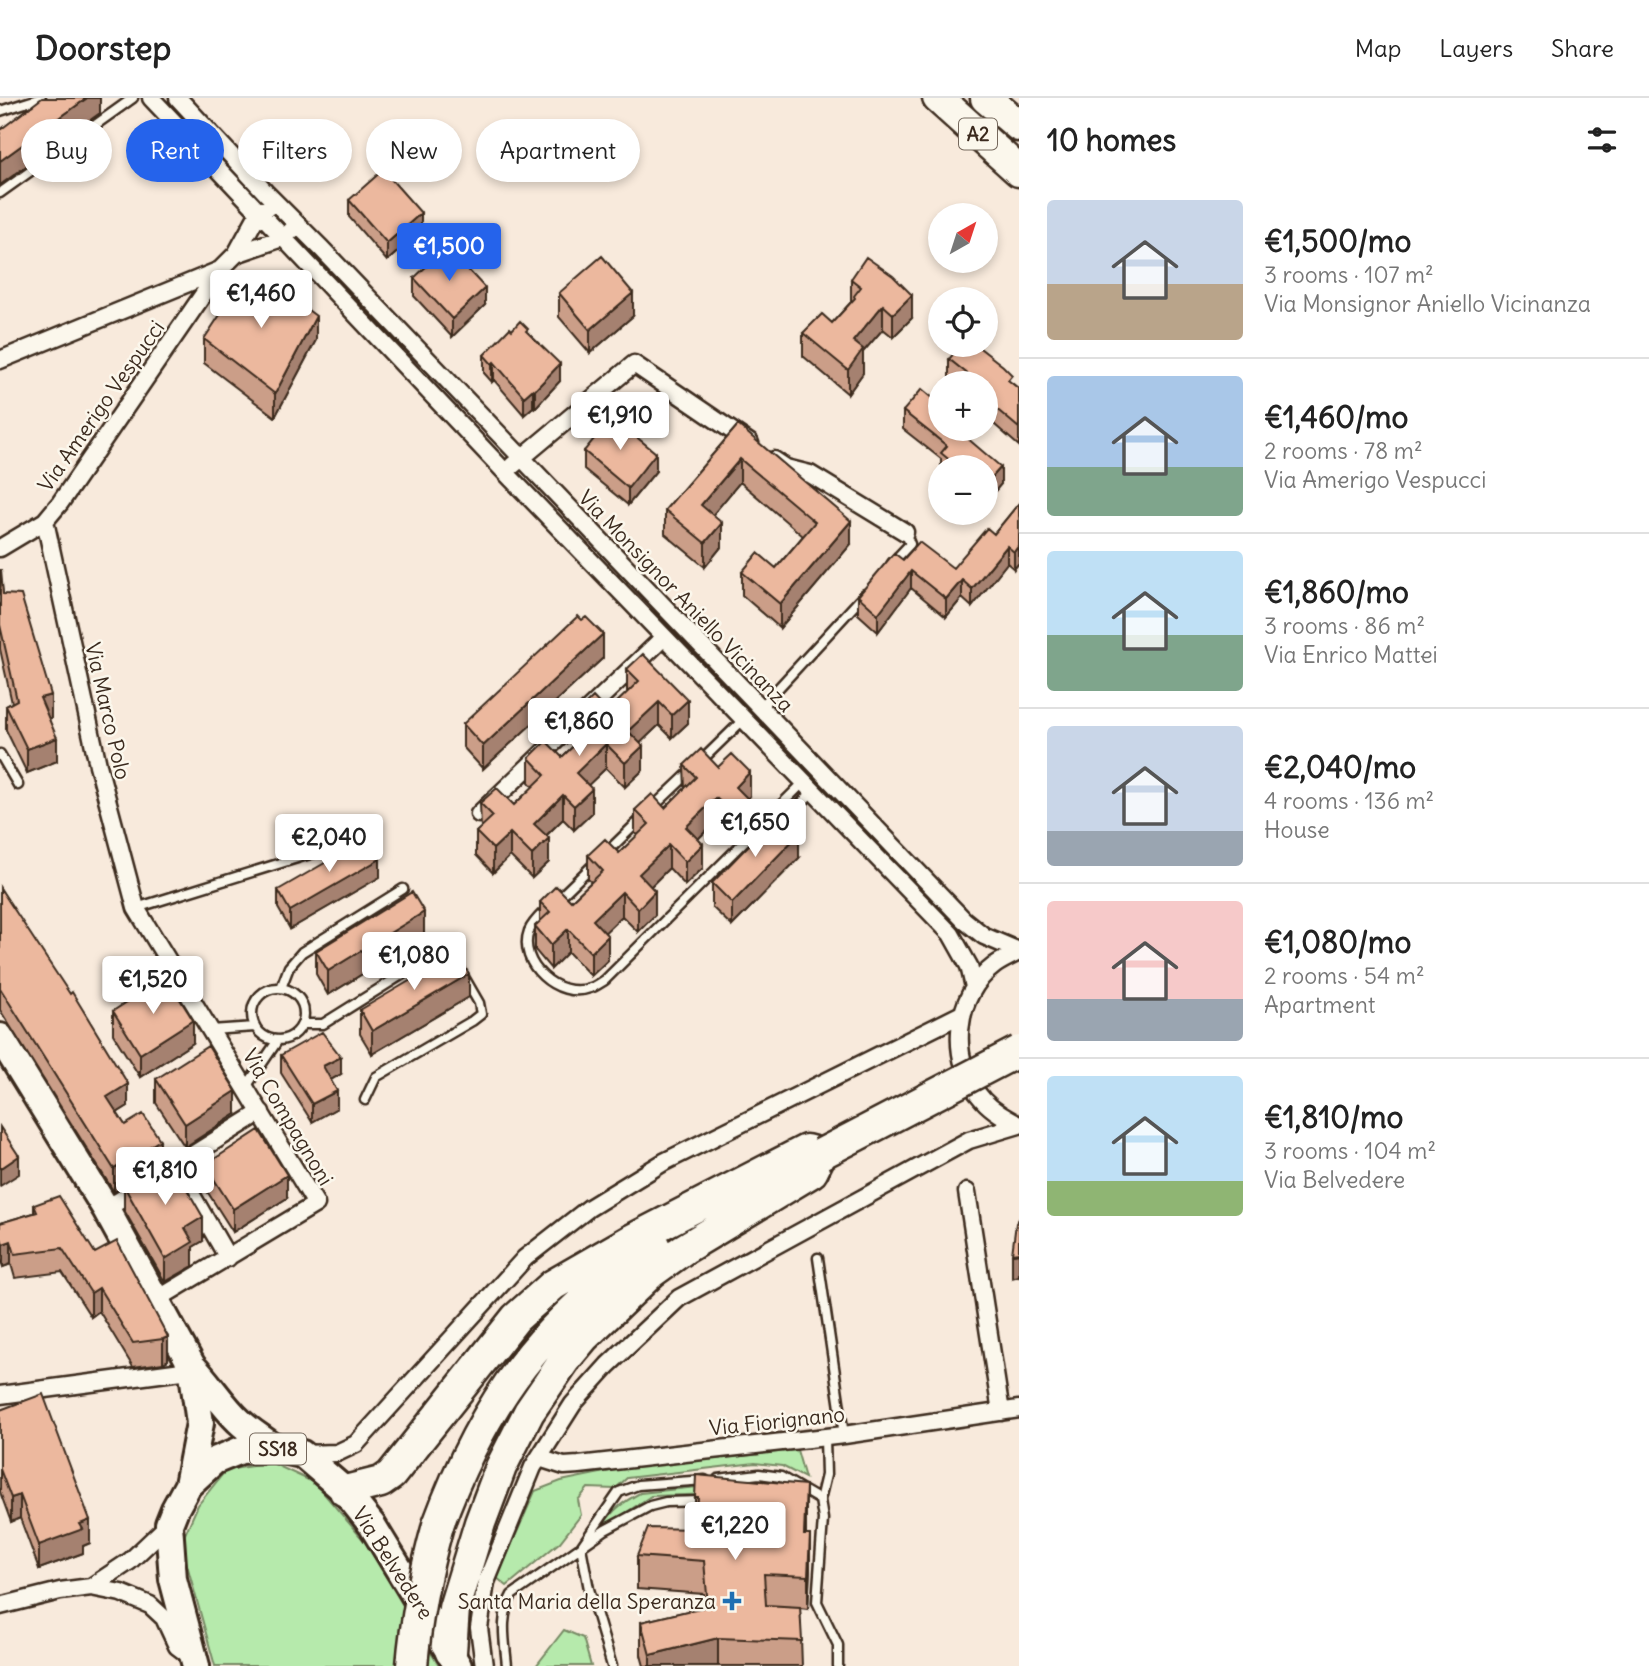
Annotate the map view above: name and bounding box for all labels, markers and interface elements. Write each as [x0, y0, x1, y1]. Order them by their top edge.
text: Doorstep [35, 27, 171, 69]
text: Map [1355, 33, 1401, 63]
text: Layers [1439, 33, 1513, 63]
text: Share [1551, 33, 1614, 63]
road number: A2 [959, 118, 997, 150]
chip: Buy [21, 119, 112, 182]
chip: Rent [126, 119, 224, 182]
chip: Filters [238, 119, 352, 182]
chip: New [366, 119, 462, 182]
chip: Apartment [476, 119, 640, 182]
text: 10 homes [1047, 121, 1176, 159]
icon: filters [1583, 121, 1621, 159]
north arrow [928, 203, 998, 273]
map controls [928, 203, 998, 525]
text: €1,500/mo [1264, 222, 1411, 260]
pin: €1,500 [392, 223, 506, 283]
icon: home [1103, 228, 1187, 312]
text: €1,500 [413, 231, 485, 260]
text: 3 rooms · 107 m² [1264, 260, 1434, 289]
pin: €1,460 [204, 271, 318, 330]
text: €1,460 [226, 278, 296, 307]
button: locate [928, 287, 998, 357]
text: Via Monsignor Aniello Vicinanza [1264, 289, 1591, 318]
street label: Via Amerigo Vespucci [32, 315, 170, 497]
button: + [928, 371, 998, 441]
pin: €1,910 [563, 392, 677, 452]
text: €1,460/mo [1264, 398, 1408, 436]
text: €1,910 [587, 400, 653, 429]
icon: home [1103, 404, 1187, 488]
text: 2 rooms · 78 m² [1264, 436, 1423, 465]
button: − [928, 455, 998, 525]
text: Via Amerigo Vespucci [1264, 465, 1486, 494]
street label: Via Monsignor Aniello Vicinanza [573, 484, 799, 718]
text: €1,860/mo [1264, 573, 1409, 611]
icon: home [1103, 579, 1187, 663]
text: 3 rooms · 86 m² [1264, 611, 1425, 640]
street label: Via Marco Polo [79, 640, 137, 782]
text: Via Enrico Mattei [1264, 640, 1438, 669]
pin: €1,860 [522, 698, 636, 758]
text: €1,860 [544, 706, 614, 735]
text: €2,040/mo [1264, 748, 1416, 786]
icon: home [1103, 754, 1187, 838]
text: 4 rooms · 136 m² [1264, 786, 1434, 815]
pin: €1,650 [698, 800, 812, 859]
text: €1,650 [720, 807, 790, 836]
pin: €2,040 [272, 814, 386, 874]
text: House [1264, 815, 1330, 844]
text: €2,040 [291, 822, 367, 851]
text: €1,080/mo [1264, 923, 1411, 961]
icon: home [1103, 929, 1187, 1013]
pin: €1,080 [357, 932, 471, 992]
text: €1,080 [378, 940, 450, 969]
pin: €1,520 [96, 956, 210, 1016]
text: 2 rooms · 54 m² [1264, 961, 1425, 990]
text: €1,520 [118, 964, 188, 993]
text: Apartment [1264, 990, 1376, 1019]
street label: Via Compagnoni [236, 1044, 340, 1190]
text: €1,810/mo [1264, 1098, 1403, 1136]
icon: home [1103, 1104, 1187, 1188]
text: 3 rooms · 104 m² [1264, 1136, 1436, 1165]
pin: €1,810 [108, 1148, 222, 1207]
text: €1,810 [132, 1155, 198, 1184]
text: Via Belvedere [1264, 1165, 1405, 1194]
street label: Via Fiorignano [708, 1400, 846, 1442]
road number: SS18 [250, 1434, 306, 1464]
street label: Via Belvedere [347, 1502, 439, 1624]
pin: €1,220 [678, 1502, 792, 1562]
text: €1,220 [701, 1510, 769, 1539]
place label: Santa Maria della Speranza [458, 1588, 716, 1615]
marker: Santa Maria della Speranza [722, 1591, 742, 1611]

